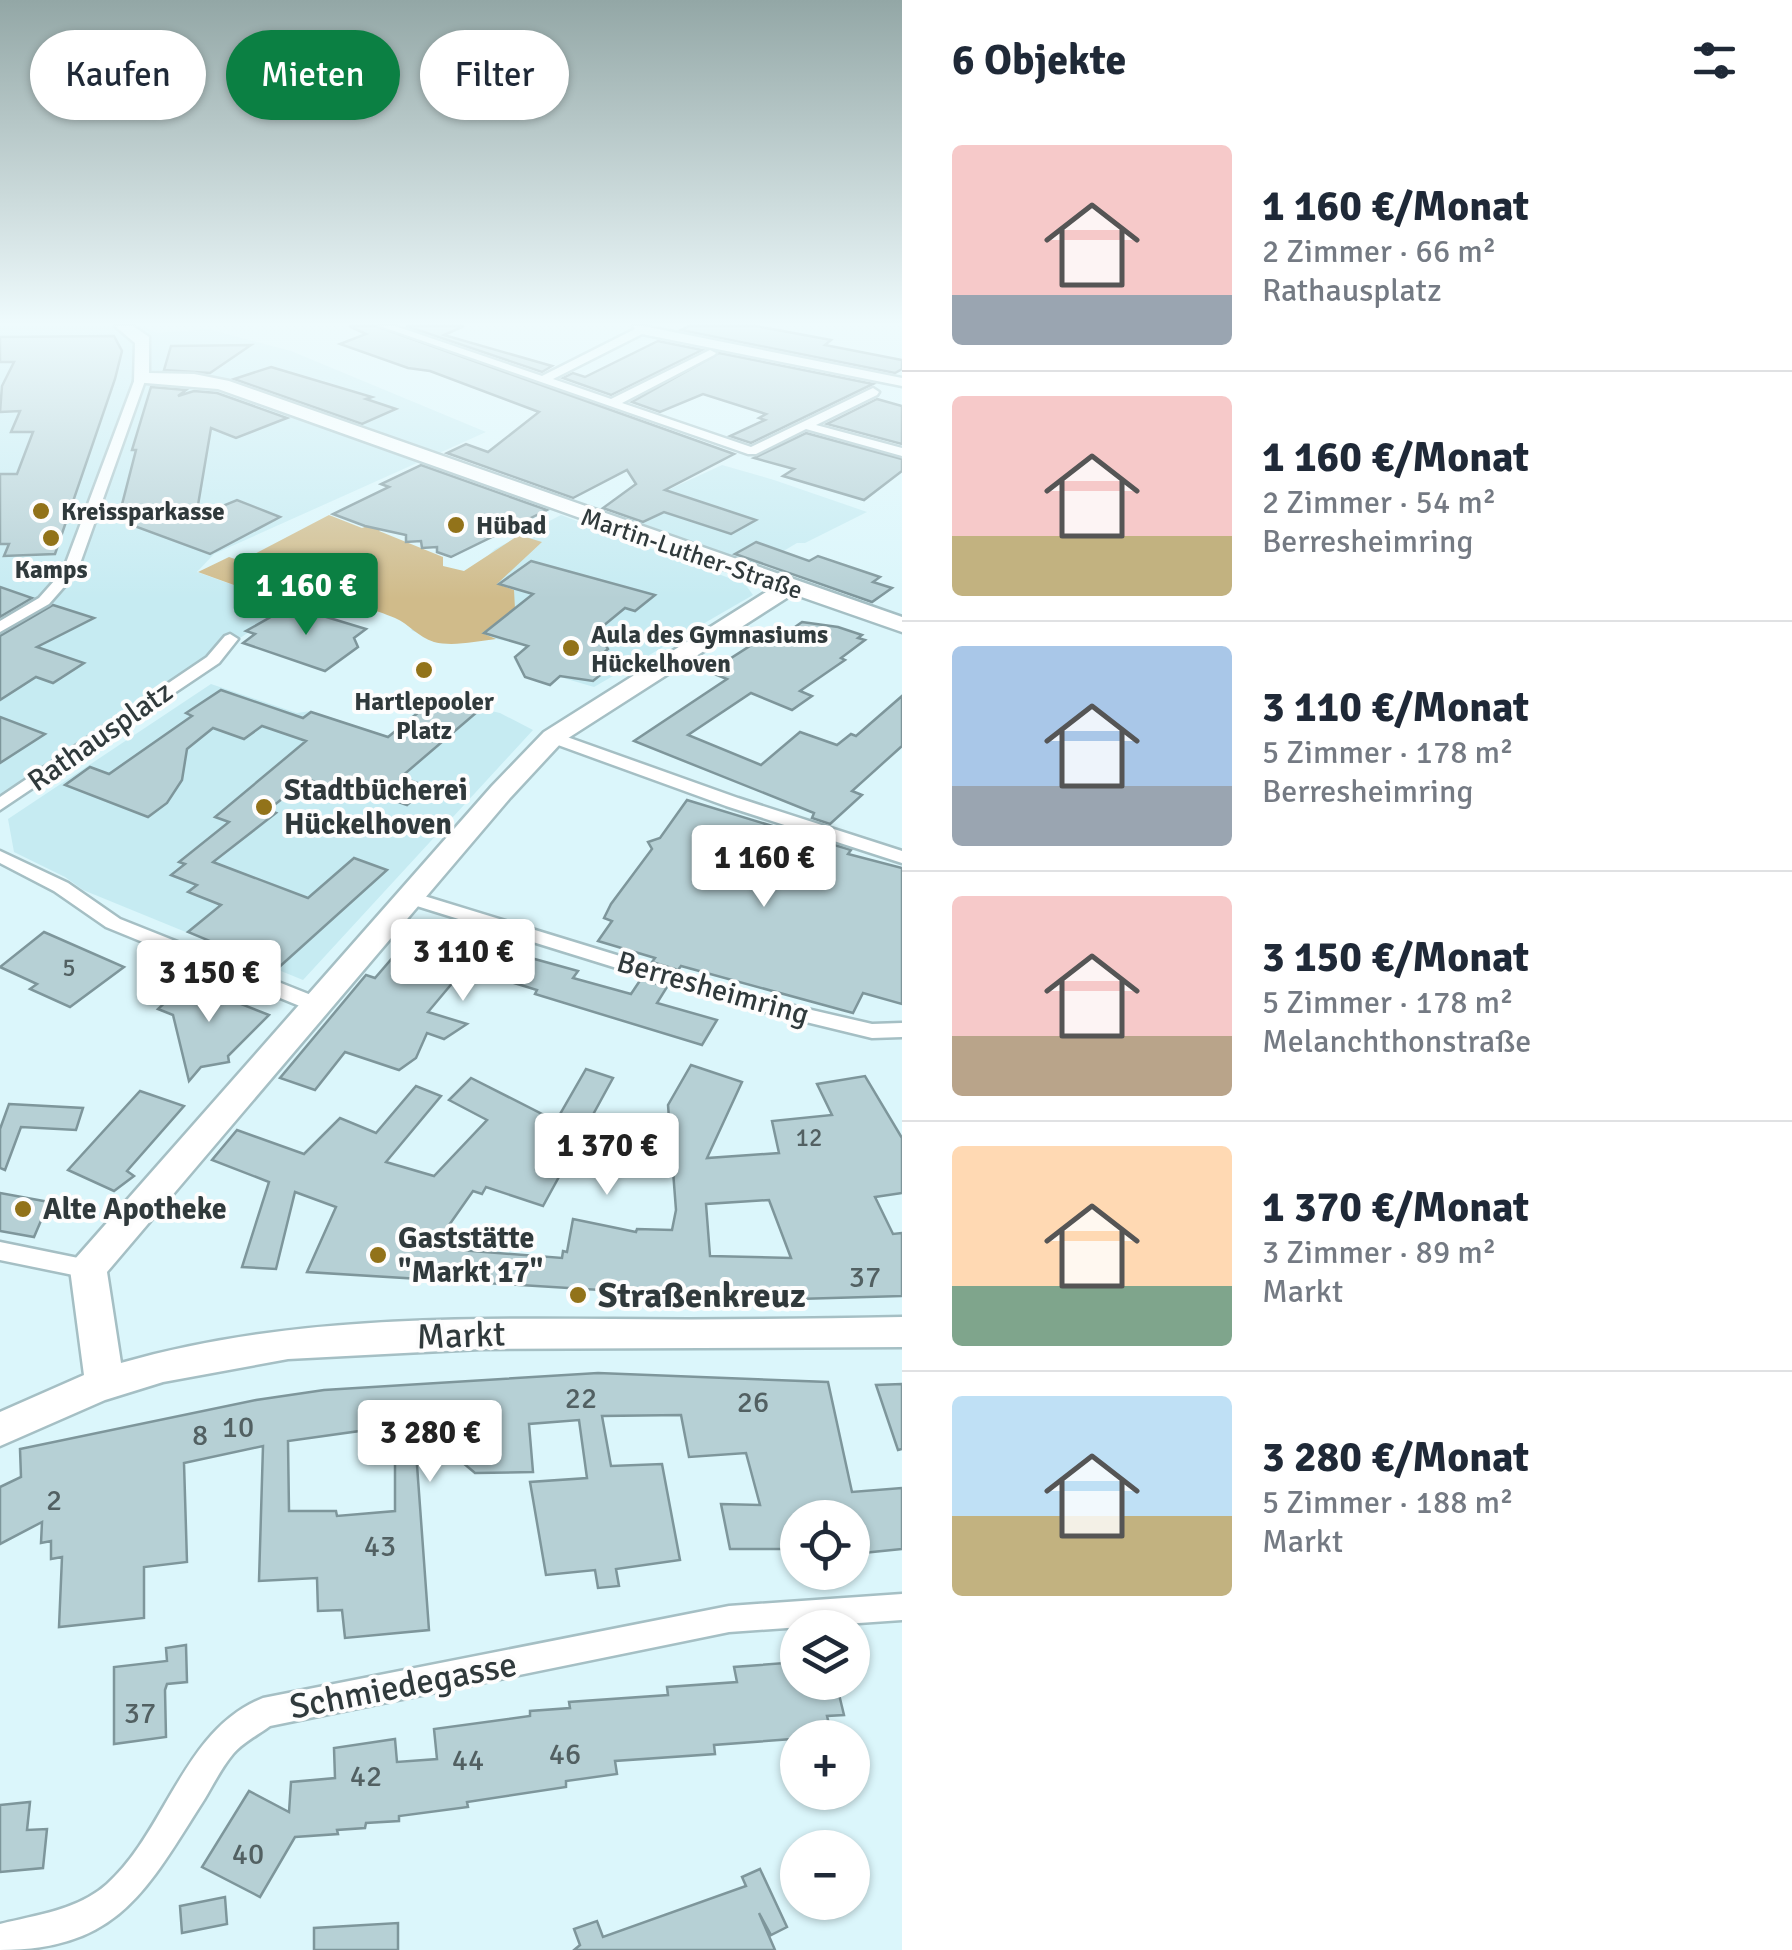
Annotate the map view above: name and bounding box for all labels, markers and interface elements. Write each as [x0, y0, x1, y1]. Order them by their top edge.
chip: Kaufen [30, 30, 206, 120]
chip: Mieten [226, 30, 400, 120]
chip: Filter [420, 30, 569, 120]
icon: filters [1687, 33, 1742, 88]
text: 6 Objekte [952, 35, 1126, 86]
text: 1 160 €/Monat [1262, 181, 1529, 232]
icon: home [1032, 185, 1152, 305]
text: 2 Zimmer · 66 m² [1262, 232, 1496, 271]
text: Rathausplatz [1262, 271, 1441, 310]
text: 1 160 €/Monat [1262, 432, 1529, 483]
icon: home [1032, 436, 1152, 556]
text: 2 Zimmer · 54 m² [1262, 483, 1496, 522]
place label: Kreissparkasse [61, 496, 225, 527]
marker: Kreissparkasse [30, 500, 52, 522]
street label: Martin-Luther-Straße [577, 501, 807, 606]
place label: Hübad [476, 510, 546, 541]
marker: Hübad [445, 514, 467, 536]
text: Berresheimring [1262, 522, 1473, 561]
marker: Kamps [40, 527, 62, 549]
pin: 1 160 € [214, 553, 398, 638]
place label: Kamps [14, 554, 88, 585]
text: 1 160 € [256, 566, 356, 605]
place label: Aula des Gymnasiums Hückelhoven [591, 619, 828, 679]
marker: Aula des Gymnasiums Hückelhoven [560, 637, 582, 659]
marker: Hartlepooler Platz [413, 659, 435, 681]
street label: Rathausplatz [21, 673, 180, 800]
text: 3 110 €/Monat [1262, 682, 1529, 733]
place label: Hartlepooler Platz [354, 686, 494, 746]
icon: home [1032, 686, 1152, 806]
text: 5 Zimmer · 178 m² [1262, 733, 1513, 772]
place label: Stadtbücherei Hückelhoven [284, 772, 468, 843]
text: Berresheimring [1262, 772, 1473, 811]
marker: Stadtbücherei Hückelhoven [253, 796, 275, 818]
pin: 1 160 € [672, 825, 856, 910]
text: 1 160 € [714, 838, 814, 877]
pin: 3 110 € [371, 919, 555, 1004]
text: 3 110 € [413, 932, 513, 971]
text: 3 150 €/Monat [1262, 932, 1529, 983]
icon: home [1032, 936, 1152, 1056]
pin: 3 150 € [117, 940, 301, 1025]
street label: Berresheimring [613, 943, 813, 1034]
house number: 5 [62, 952, 76, 983]
text: 3 150 € [159, 953, 259, 992]
text: 5 Zimmer · 178 m² [1262, 983, 1513, 1022]
text: Melanchthonstraße [1262, 1022, 1531, 1061]
pin: 1 370 € [515, 1113, 699, 1198]
house number: 12 [795, 1122, 823, 1153]
text: 1 370 € [557, 1126, 657, 1165]
text: 1 370 €/Monat [1262, 1182, 1529, 1233]
icon: home [1032, 1186, 1152, 1306]
place label: Alte Apotheke [43, 1191, 227, 1228]
marker: Alte Apotheke [12, 1198, 34, 1220]
place label: Gaststätte "Markt 17" [398, 1220, 543, 1291]
text: 3 Zimmer · 89 m² [1262, 1233, 1496, 1272]
marker: Gaststätte "Markt 17" [367, 1244, 389, 1266]
house number: 37 [849, 1259, 881, 1296]
text: Markt [1262, 1272, 1343, 1311]
place label: Straßenkreuz [598, 1274, 806, 1317]
marker: Straßenkreuz [567, 1284, 589, 1306]
street label: Markt [416, 1312, 506, 1359]
house number: 22 [565, 1380, 597, 1417]
house number: 26 [737, 1384, 769, 1421]
pin: 3 280 € [338, 1400, 522, 1485]
house number: 10 [222, 1409, 254, 1446]
text: 3 280 € [380, 1413, 480, 1452]
house number: 8 [192, 1417, 208, 1454]
text: 3 280 €/Monat [1262, 1432, 1529, 1483]
icon: home [1032, 1436, 1152, 1556]
house number: 2 [46, 1482, 62, 1519]
text: 5 Zimmer · 188 m² [1262, 1483, 1513, 1522]
map controls [780, 1500, 870, 1920]
button: locate [780, 1500, 870, 1590]
text: Markt [1262, 1522, 1343, 1561]
house number: 43 [364, 1528, 396, 1565]
button: layers [780, 1610, 870, 1700]
street label: Schmiedegasse [286, 1642, 520, 1729]
house number: 37 [124, 1695, 156, 1732]
button: + [780, 1720, 870, 1810]
house number: 46 [549, 1736, 581, 1773]
house number: 44 [452, 1742, 484, 1779]
house number: 42 [350, 1758, 382, 1795]
button: − [780, 1830, 870, 1920]
house number: 40 [232, 1836, 264, 1873]

